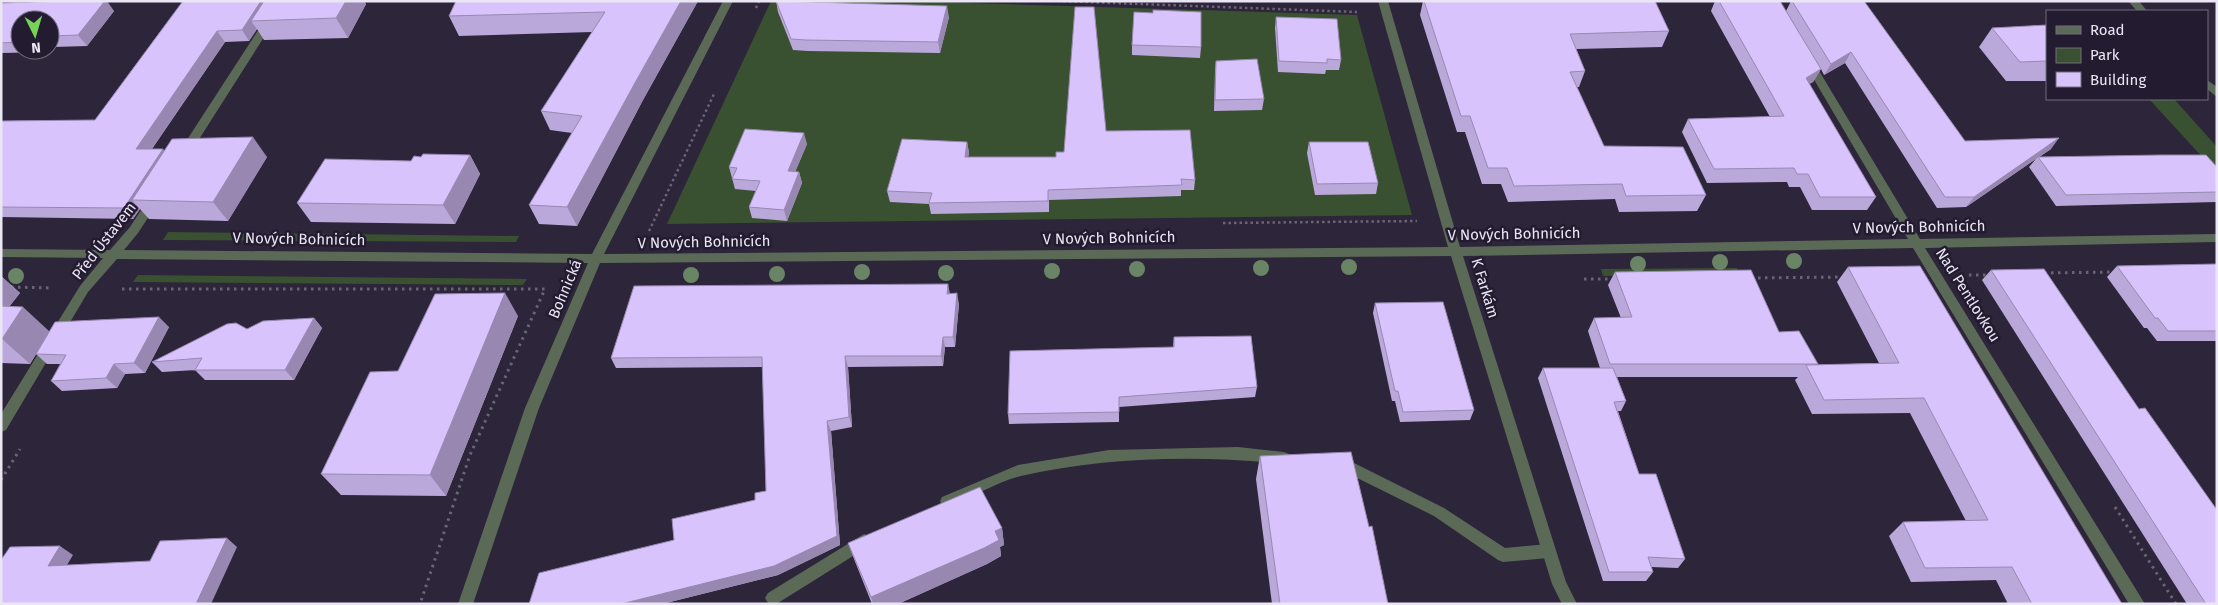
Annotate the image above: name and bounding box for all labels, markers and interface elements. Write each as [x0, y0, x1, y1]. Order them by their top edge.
north arrow [10, 10, 60, 60]
legend [2046, 10, 2208, 100]
text: Road [2090, 21, 2125, 39]
text: N [31, 39, 41, 56]
text: Park [2090, 46, 2120, 64]
text: Building [2090, 71, 2146, 89]
street label: Před Ústavem [68, 199, 140, 283]
street label: V Nových Bohnicích [1852, 217, 1986, 237]
street label: V Nových Bohnicích [1447, 224, 1581, 244]
street label: V Nových Bohnicích [1042, 228, 1176, 248]
street label: V Nových Bohnicích [232, 229, 366, 249]
street label: V Nových Bohnicích [637, 232, 771, 252]
street label: Nad Pentlovkou [1932, 245, 2004, 345]
street label: K Farkám [1467, 256, 1503, 320]
street label: Bohnická [545, 257, 585, 321]

